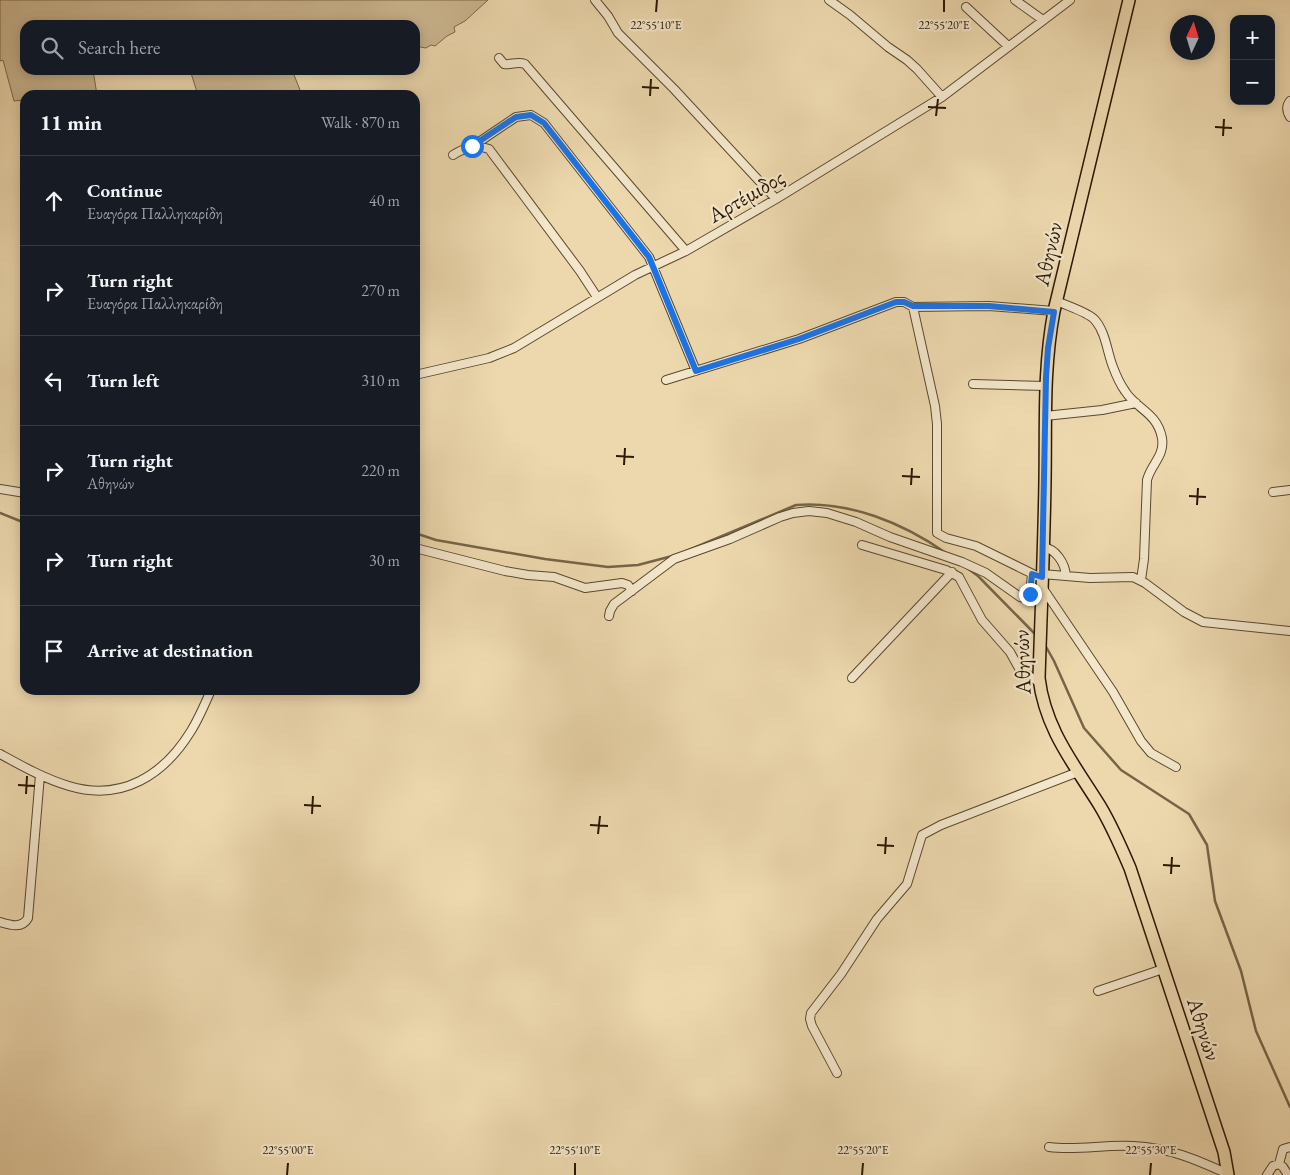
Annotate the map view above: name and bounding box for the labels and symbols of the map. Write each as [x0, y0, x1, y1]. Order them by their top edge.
north arrow [1170, 15, 1215, 60]
text: 22°55'10"E [630, 17, 682, 33]
text: 22°55'20"E [918, 17, 970, 33]
route start [461, 135, 484, 158]
street label: Αρτέμιδος [702, 163, 789, 230]
street label: Αθηνών [1026, 219, 1069, 290]
route end [1019, 583, 1042, 606]
street label: Αθηνών [1006, 629, 1038, 696]
street label: Αθηνών [1180, 993, 1228, 1064]
text: 22°55'00"E [262, 1142, 314, 1158]
text: 22°55'10"E [549, 1142, 601, 1158]
text: 22°55'20"E [837, 1142, 889, 1158]
text: 22°55'30"E [1125, 1142, 1177, 1158]

